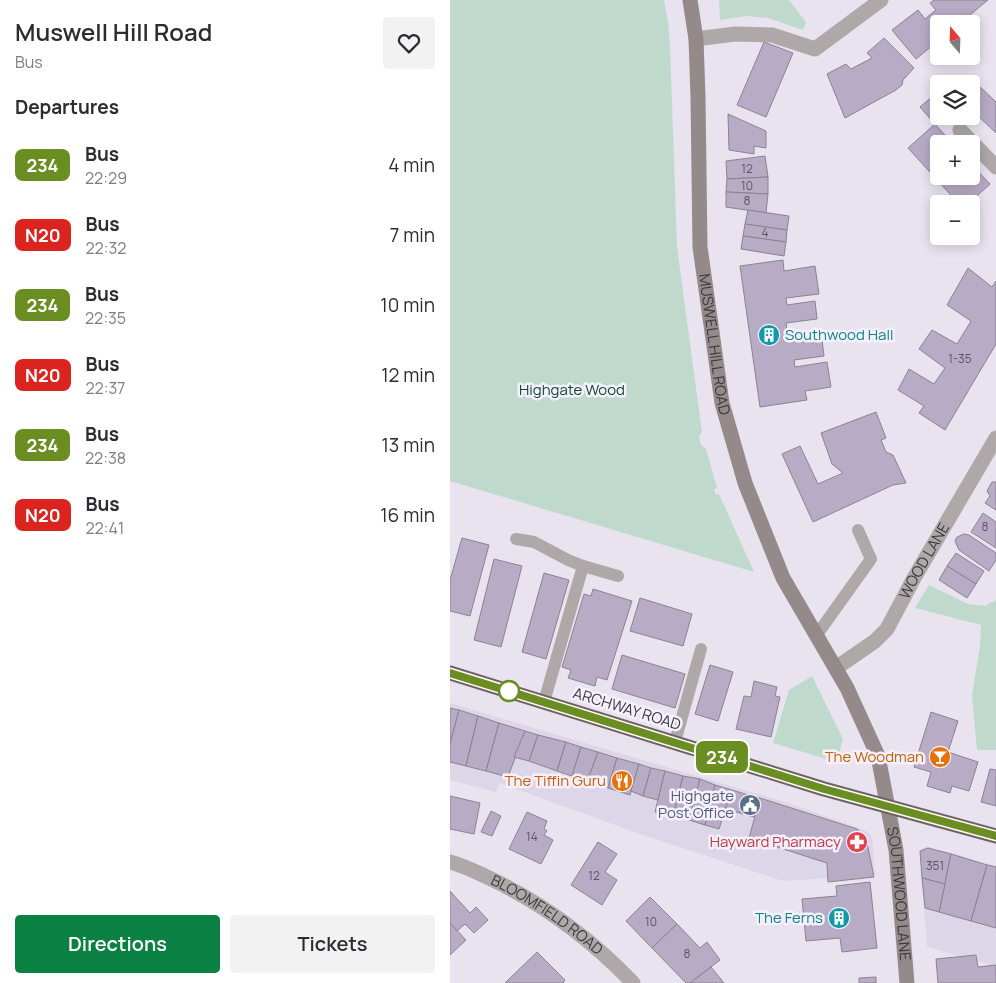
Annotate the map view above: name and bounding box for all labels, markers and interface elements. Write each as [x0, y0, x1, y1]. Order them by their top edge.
text: Muswell Hill Road [15, 15, 212, 48]
north arrow [930, 15, 980, 65]
map controls [930, 15, 980, 245]
button: heart [383, 17, 435, 69]
text: Bus [15, 51, 43, 73]
button: layers [930, 75, 980, 125]
text: Departures [15, 94, 119, 120]
button: + [930, 135, 980, 185]
text: Bus [85, 141, 119, 167]
text: 4 min [388, 152, 435, 178]
text: 234 [26, 153, 59, 177]
house number: 12 [741, 160, 753, 177]
text: 22:29 [85, 167, 127, 189]
house number: 10 [741, 177, 753, 194]
house number: 8 [744, 192, 751, 209]
button: − [930, 195, 980, 245]
text: Bus [86, 211, 120, 237]
text: 7 min [390, 222, 435, 248]
text: N20 [25, 223, 61, 247]
house number: 4 [761, 224, 769, 241]
text: 22:32 [86, 237, 127, 259]
street label: MUSWELL HILL ROAD [694, 272, 736, 418]
text: Bus [85, 281, 119, 307]
text: 10 min [380, 292, 435, 318]
text: 234 [26, 293, 59, 317]
text: 22:35 [85, 307, 126, 329]
building icon: Southwood Hall [757, 323, 781, 347]
place label: Southwood Hall [785, 324, 893, 345]
house number: 1-35 [948, 350, 972, 367]
text: Bus [86, 351, 120, 377]
text: 12 min [381, 362, 435, 388]
text: N20 [25, 363, 61, 387]
text: 22:37 [86, 377, 125, 399]
park label: Highgate Wood [519, 379, 625, 400]
text: Bus [85, 421, 119, 447]
text: 13 min [381, 432, 435, 458]
text: 234 [26, 433, 59, 457]
text: 22:38 [85, 447, 126, 469]
text: Bus [86, 491, 120, 517]
text: 16 min [380, 502, 435, 528]
text: N20 [25, 503, 61, 527]
text: 22:41 [86, 517, 124, 539]
house number: 8 [982, 518, 989, 535]
street label: WOOD LANE [894, 519, 954, 602]
unlabelled marker [498, 680, 520, 702]
street label: ARCHWAY ROAD [571, 682, 684, 735]
line badge: 234 [693, 741, 751, 773]
text: 234 [706, 745, 738, 769]
bar icon: The Woodman [928, 745, 952, 769]
place label: The Woodman [825, 746, 924, 767]
restaurant icon: The Tiffin Guru [610, 769, 634, 793]
place label: The Tiffin Guru [505, 770, 606, 791]
place label: Highgate Post Office [658, 785, 734, 823]
public building icon: Highgate Post Office [738, 793, 762, 817]
street label: SOUTHWOOD LANE [882, 825, 916, 961]
house number: 14 [526, 828, 538, 845]
pharmacy icon: Hayward Pharmacy [845, 830, 869, 854]
place label: Hayward Pharmacy [710, 831, 841, 852]
house number: 351 [926, 857, 944, 874]
house number: 12 [588, 867, 600, 884]
street label: BLOOMFIELD ROAD [488, 869, 608, 959]
building icon: The Ferns [827, 906, 851, 930]
place label: The Ferns [755, 907, 823, 928]
house number: 10 [645, 913, 657, 930]
button: Directions [15, 915, 220, 973]
button: Tickets [230, 915, 435, 973]
house number: 8 [684, 945, 691, 962]

